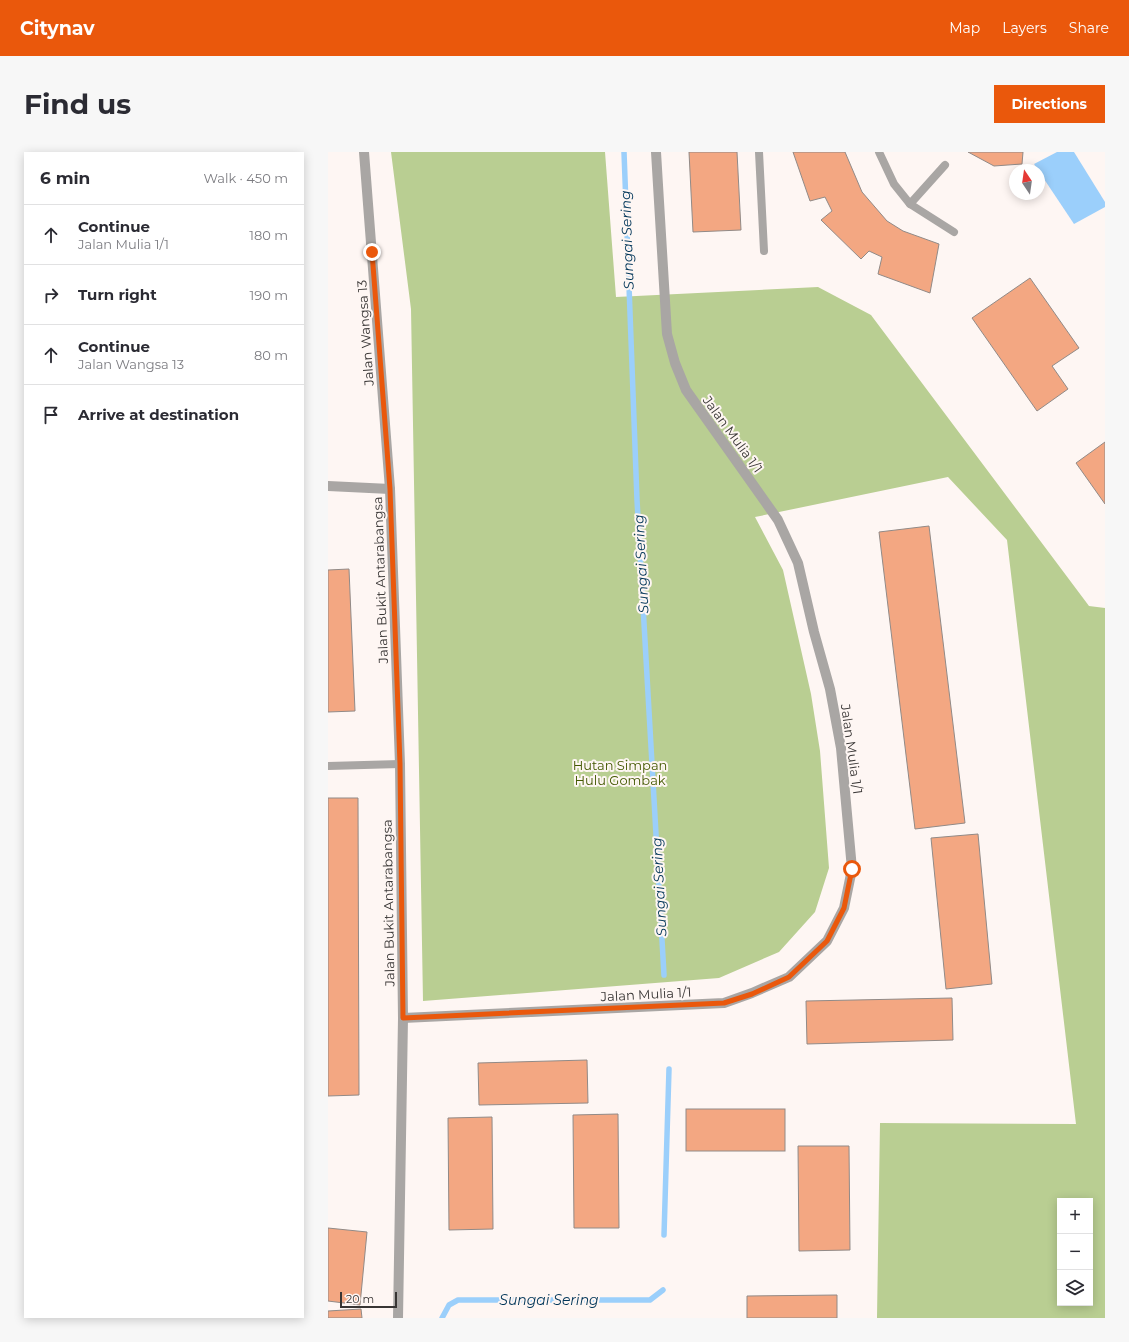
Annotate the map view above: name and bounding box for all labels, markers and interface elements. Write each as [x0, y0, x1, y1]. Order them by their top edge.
text: Citynav [20, 17, 95, 40]
text: Map [949, 19, 980, 37]
text: Layers [1002, 19, 1047, 37]
text: Share [1069, 19, 1109, 37]
button: Directions [994, 85, 1105, 123]
text: Find us [24, 87, 131, 121]
north arrow [1009, 164, 1045, 200]
text: 6 min [40, 168, 90, 188]
text: Walk · 450 m [204, 170, 288, 186]
water label: Sungai Sering [616, 190, 638, 290]
text: Continue [78, 217, 150, 236]
icon: ahead [40, 224, 62, 246]
text: 180 m [249, 227, 288, 243]
text: Jalan Mulia 1/1 [78, 236, 169, 252]
route end [363, 243, 381, 261]
street label: Jalan Wangsa 13 [353, 280, 377, 387]
icon: right [40, 284, 62, 306]
text: Turn right [78, 285, 157, 304]
text: 190 m [250, 287, 288, 303]
text: Continue [78, 337, 150, 356]
icon: ahead [40, 344, 62, 366]
text: 80 m [254, 347, 288, 363]
text: Jalan Wangsa 13 [78, 356, 184, 372]
street label: Jalan Mulia 1/1 [699, 392, 766, 475]
icon: arrive [40, 404, 62, 426]
text: Arrive at destination [78, 405, 239, 424]
street label: Jalan Bukit Antarabangsa [369, 496, 391, 665]
water label: Sungai Sering [629, 514, 653, 614]
street label: Jalan Mulia 1/1 [838, 702, 866, 795]
park label: Hutan Simpan Hulu Gombak [573, 757, 667, 788]
street label: Jalan Bukit Antarabangsa [379, 819, 397, 988]
water label: Sungai Sering [647, 837, 671, 937]
route start [843, 860, 861, 878]
street label: Jalan Mulia 1/1 [599, 984, 692, 1004]
map controls [1057, 1198, 1093, 1306]
button: + [1057, 1198, 1093, 1234]
button: − [1057, 1234, 1093, 1270]
button: layers [1057, 1270, 1093, 1306]
scale bar [340, 1290, 397, 1309]
water label: Sungai Sering [499, 1291, 599, 1309]
text: 20 m [346, 1292, 374, 1306]

